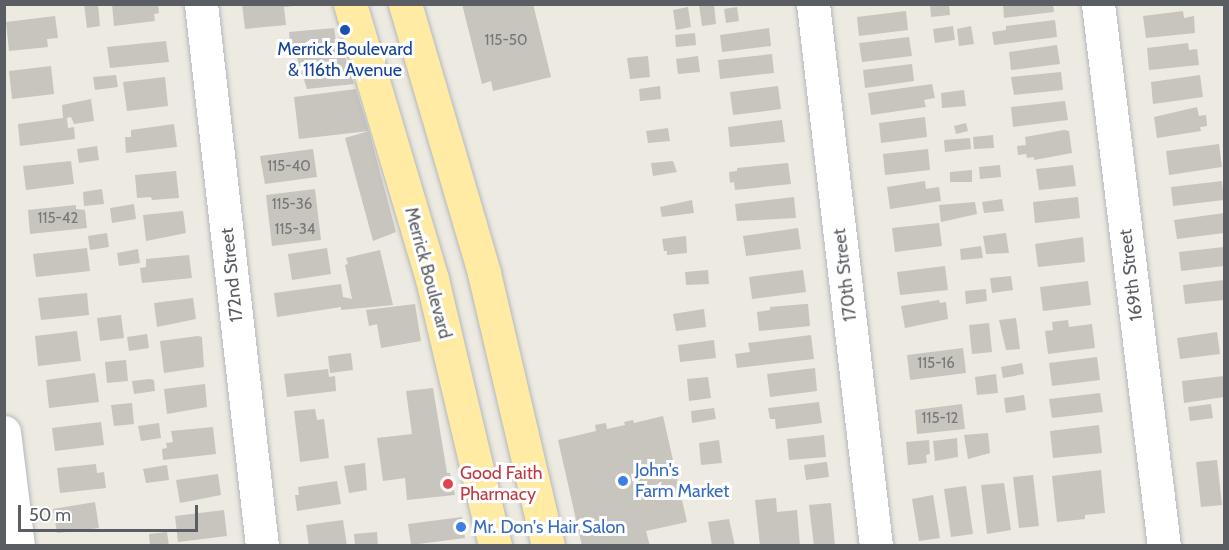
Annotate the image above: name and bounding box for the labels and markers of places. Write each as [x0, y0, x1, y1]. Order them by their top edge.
marker: Merrick Boulevard & 116th Avenue [338, 23, 352, 37]
place label: Merrick Boulevard & 116th Avenue [277, 39, 413, 82]
place label: John's Farm Market [635, 460, 729, 502]
place label: Good Faith Pharmacy [460, 463, 543, 506]
marker: John's Farm Market [616, 474, 630, 488]
marker: Good Faith Pharmacy [441, 477, 455, 491]
place label: Mr. Don's Hair Salon [473, 516, 625, 538]
marker: Mr. Don's Hair Salon [454, 520, 468, 534]

